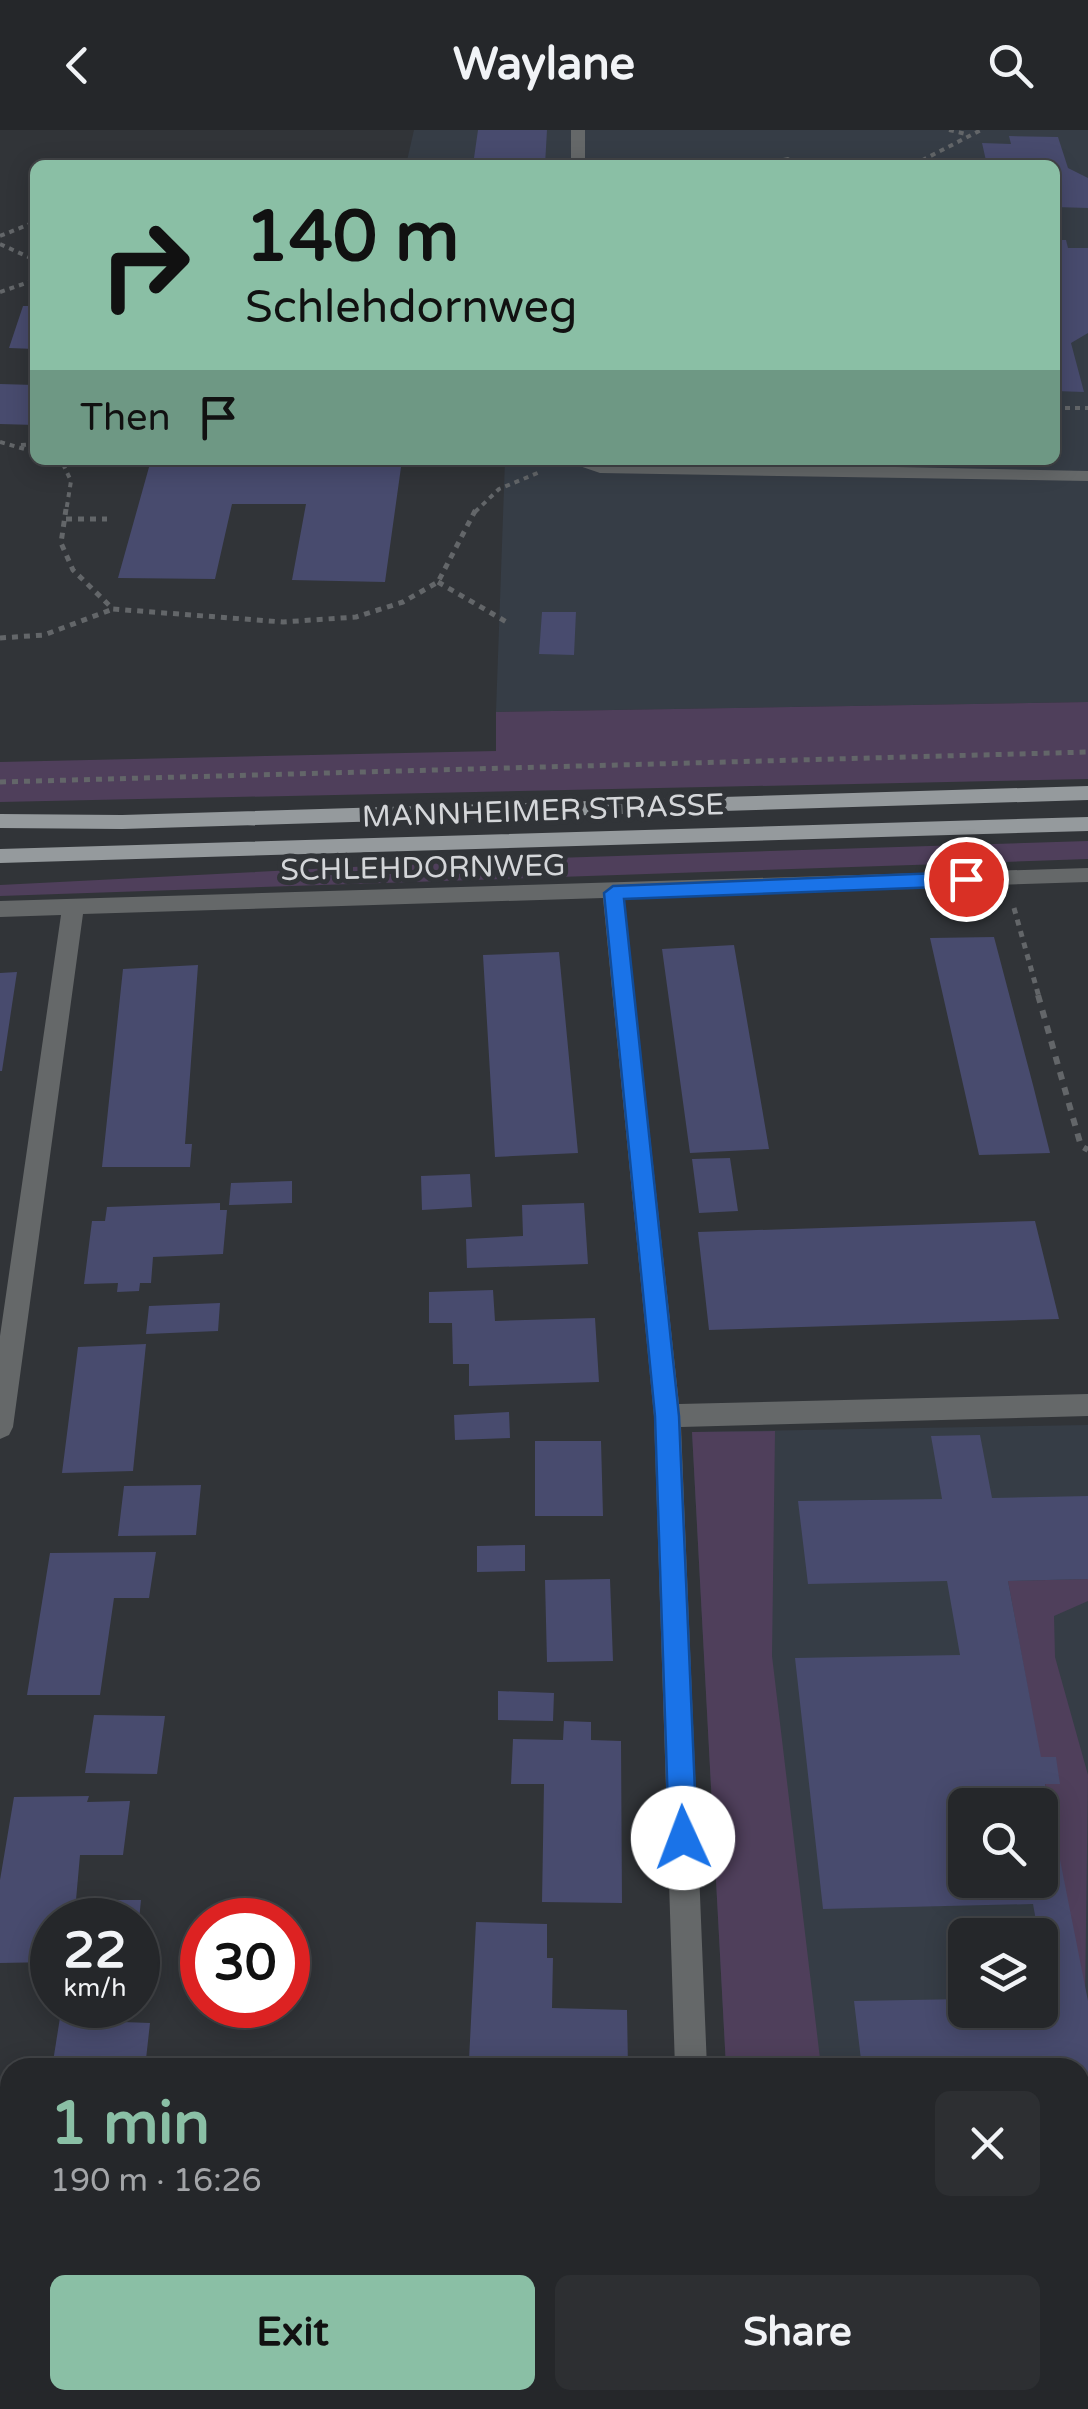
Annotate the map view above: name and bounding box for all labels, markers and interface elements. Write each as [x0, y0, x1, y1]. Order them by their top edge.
icon: back [50, 38, 105, 93]
text: Waylane [453, 38, 635, 92]
icon: search [983, 38, 1038, 93]
text: 140 m [245, 196, 459, 280]
icon: right [80, 200, 210, 330]
text: Schlehdornweg [245, 281, 577, 335]
icon: arrive [191, 390, 246, 445]
text: Then [80, 395, 171, 441]
street label: MANNHEIMER STRASSE [361, 786, 725, 836]
pin [924, 837, 1009, 922]
street label: SCHLEHDORNWEG [280, 847, 566, 889]
icon: arrive [939, 852, 994, 907]
position arrow [631, 1786, 735, 1890]
map controls [948, 1788, 1058, 2028]
button: search [948, 1788, 1058, 1898]
speed limit sign: 30 [180, 1898, 310, 2028]
button: layers [948, 1918, 1058, 2028]
text: 22 [64, 1921, 126, 1981]
text: km/h [64, 1973, 126, 2003]
text: 1 min [50, 2088, 210, 2160]
button: close [935, 2091, 1040, 2196]
text: 190 m · 16:26 [50, 2162, 262, 2200]
button: Exit [50, 2275, 535, 2390]
button: Share [555, 2275, 1040, 2390]

